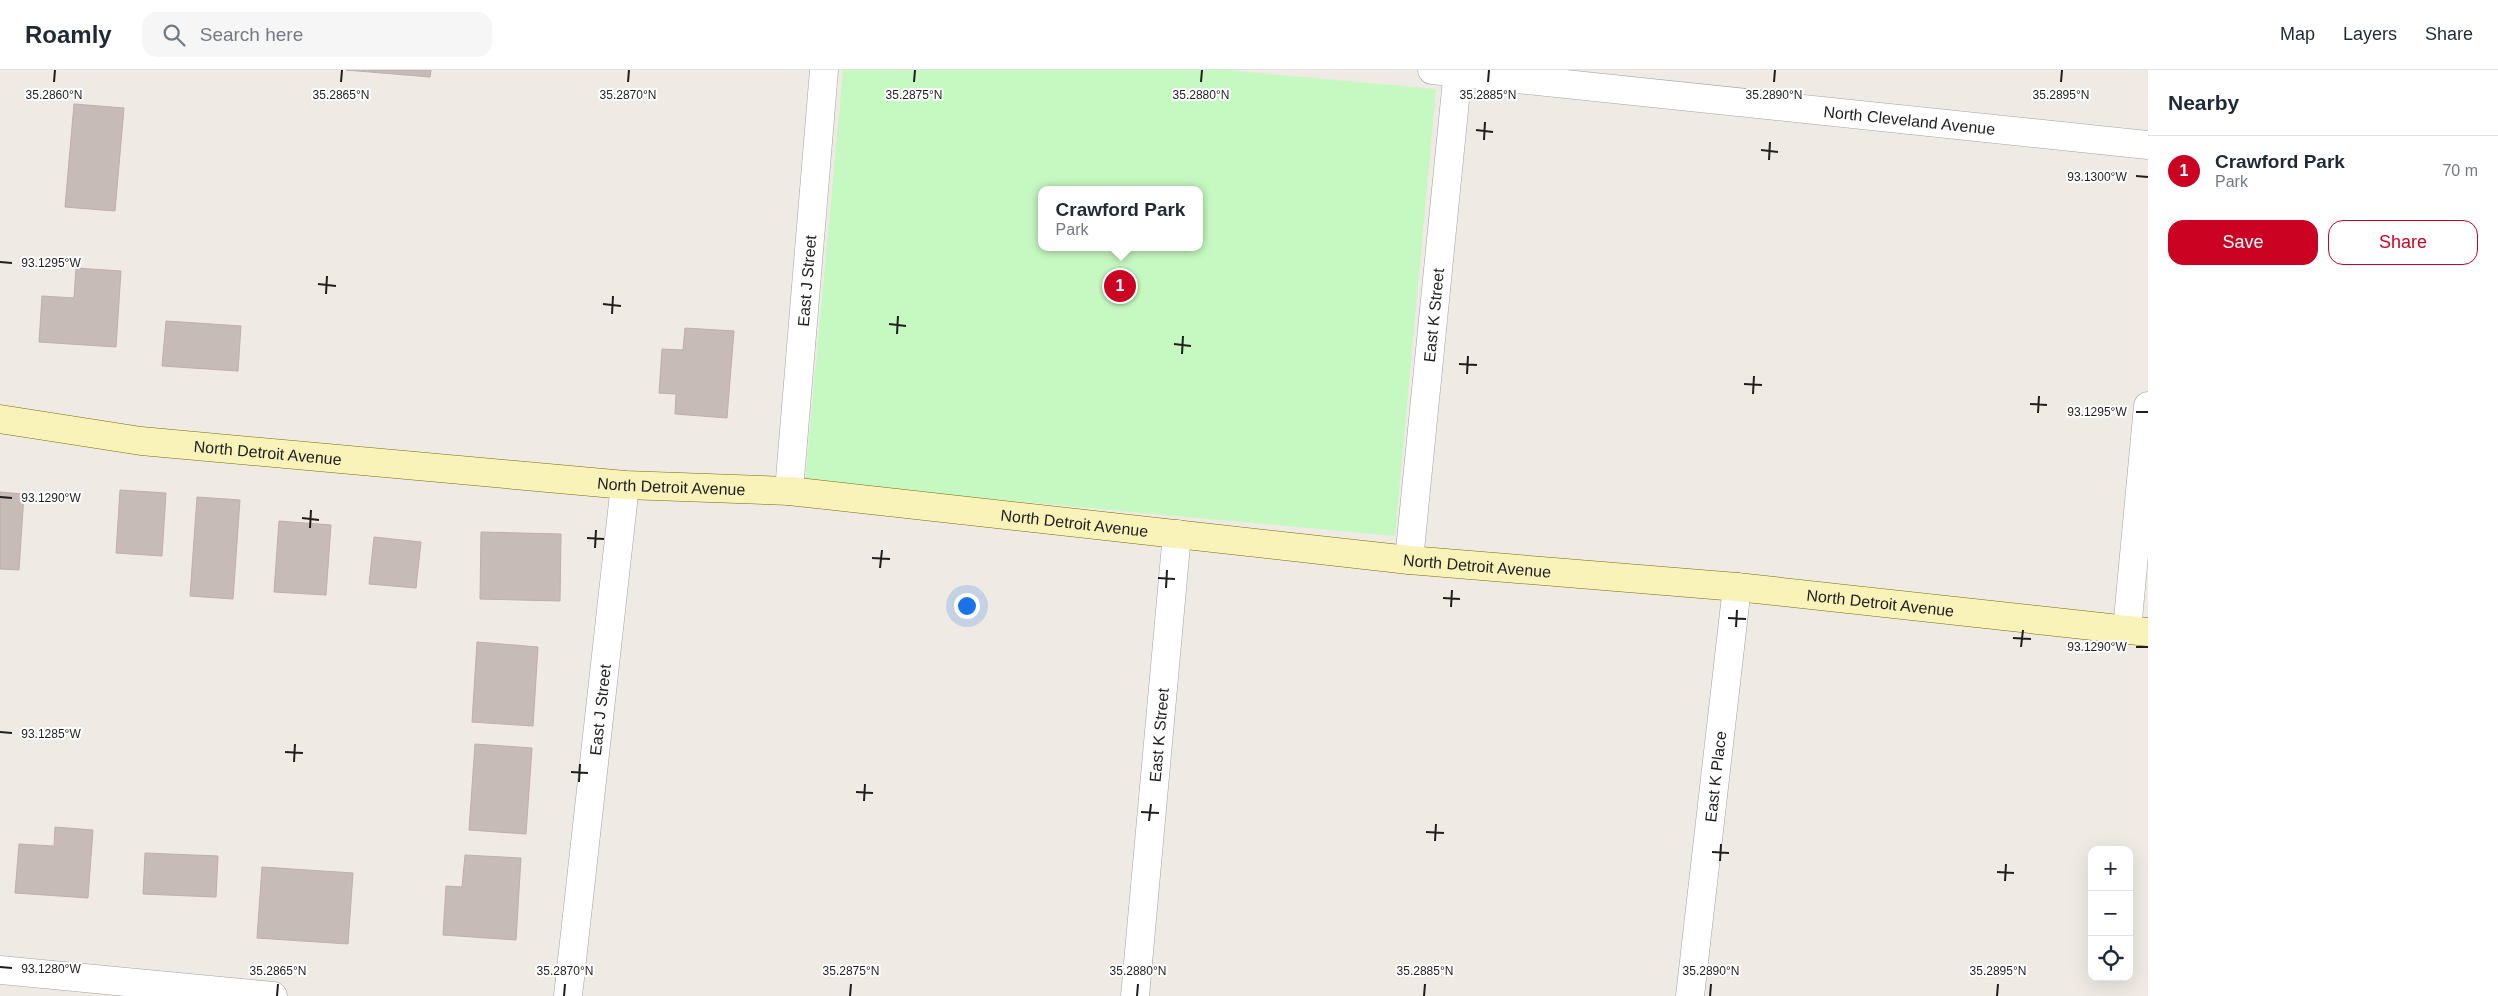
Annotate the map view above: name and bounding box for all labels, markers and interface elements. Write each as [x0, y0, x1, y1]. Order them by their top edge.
search box [142, 12, 492, 57]
text: Roamly [25, 21, 112, 48]
icon: search [160, 21, 188, 49]
text: Search here [200, 24, 303, 45]
text: Map [2280, 24, 2315, 44]
text: Layers [2343, 24, 2397, 44]
text: Share [2425, 24, 2473, 44]
text: 35.2860°N [26, 88, 82, 102]
text: 35.2865°N [313, 88, 369, 102]
text: 35.2870°N [600, 88, 656, 102]
text: 35.2875°N [886, 88, 942, 102]
text: 35.2880°N [1173, 88, 1229, 102]
text: 35.2885°N [1460, 88, 1516, 102]
text: 35.2890°N [1746, 88, 1802, 102]
text: 35.2895°N [2033, 88, 2089, 102]
text: Nearby [2168, 91, 2239, 114]
street label: North Cleveland Avenue [1823, 103, 1996, 138]
text: Crawford Park [2215, 151, 2345, 172]
text: 1 [2180, 162, 2188, 179]
text: 70 m [2442, 162, 2478, 179]
text: 93.1300°W [2067, 170, 2127, 184]
text: Park [2215, 173, 2248, 190]
popup [1038, 186, 1203, 251]
text: Crawford Park [1056, 199, 1185, 220]
button: Save [2168, 220, 2318, 265]
button: Share [2328, 220, 2478, 265]
text: Park [1056, 221, 1088, 238]
street label: East J Street [795, 234, 819, 327]
text: 93.1295°W [21, 256, 81, 270]
pin: 1 [1104, 267, 1136, 305]
street label: East K Street [1421, 267, 1447, 363]
text: 93.1295°W [2067, 405, 2127, 419]
street label: North Detroit Avenue [193, 438, 342, 468]
street label: North Detroit Avenue [596, 475, 746, 498]
text: 93.1290°W [21, 491, 81, 505]
street label: North Detroit Avenue [1000, 507, 1149, 540]
street label: North Detroit Avenue [1402, 551, 1552, 581]
street label: North Detroit Avenue [1806, 587, 1955, 620]
your location [954, 593, 980, 619]
text: 93.1290°W [2067, 640, 2127, 654]
street label: East J Street [587, 663, 614, 756]
street label: East K Street [1146, 687, 1172, 783]
text: 93.1285°W [21, 727, 81, 741]
street label: East K Place [1702, 730, 1729, 823]
map controls [2088, 846, 2133, 981]
button: + [2088, 846, 2133, 891]
button: − [2088, 891, 2133, 936]
button: locate [2088, 936, 2133, 981]
text: 93.1280°W [21, 962, 81, 976]
text: 35.2865°N [250, 964, 306, 978]
text: 35.2870°N [537, 964, 593, 978]
text: 35.2875°N [823, 964, 879, 978]
text: 35.2880°N [1110, 964, 1166, 978]
text: 35.2885°N [1397, 964, 1453, 978]
text: 35.2890°N [1683, 964, 1739, 978]
text: 35.2895°N [1970, 964, 2026, 978]

